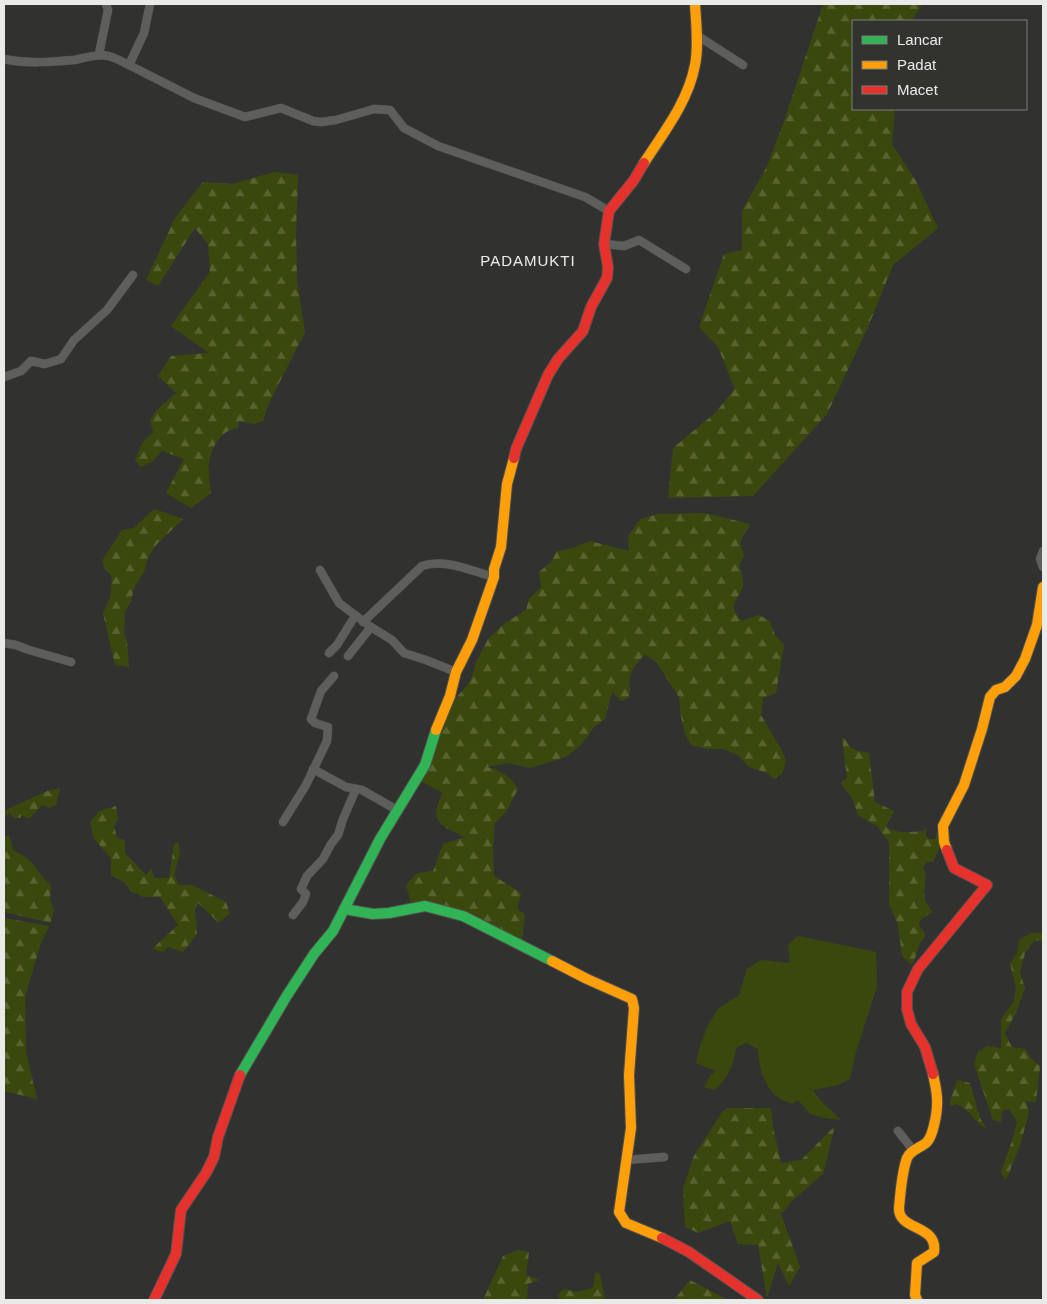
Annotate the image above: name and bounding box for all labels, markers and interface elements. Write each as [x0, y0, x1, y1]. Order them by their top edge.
legend [852, 20, 1027, 110]
text: Lancar [897, 31, 943, 48]
text: Padat [897, 56, 937, 73]
text: Macet [897, 81, 939, 98]
district label: PADAMUKTI [480, 252, 576, 269]

